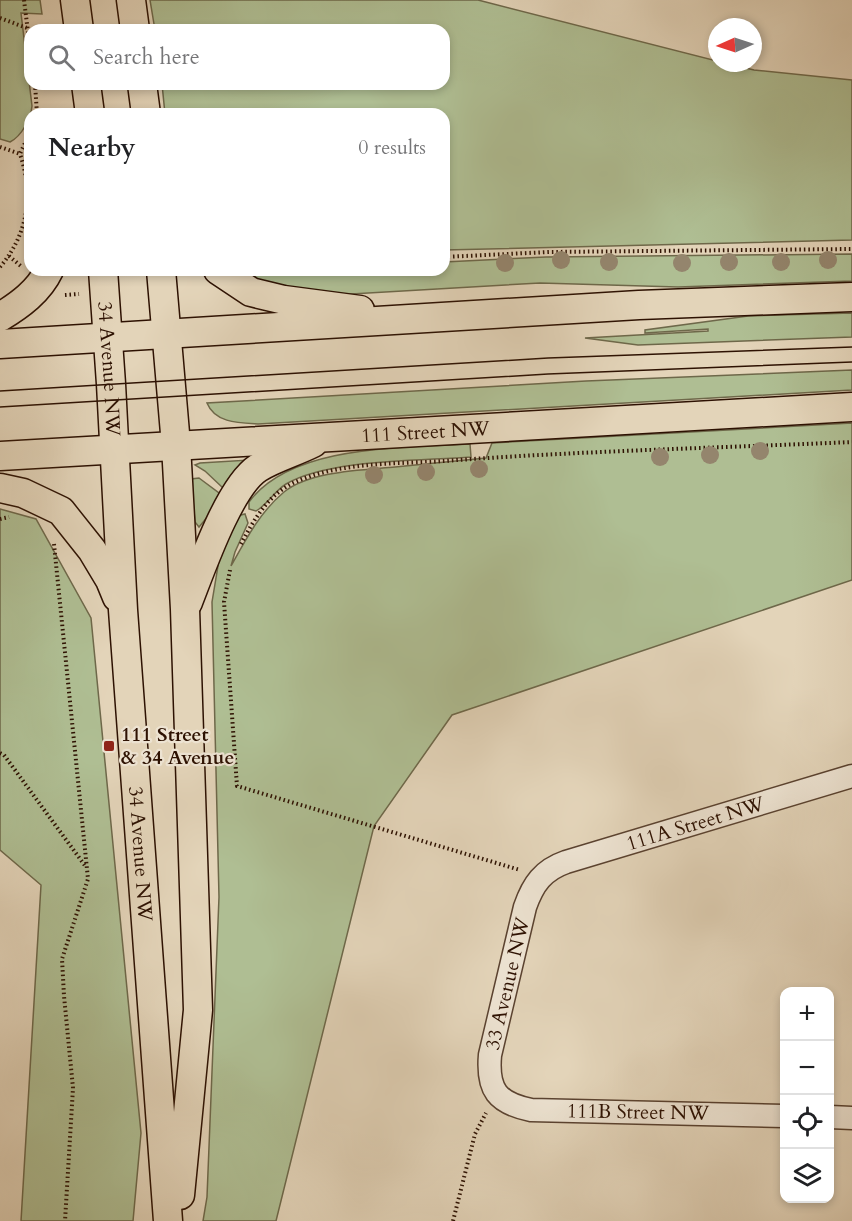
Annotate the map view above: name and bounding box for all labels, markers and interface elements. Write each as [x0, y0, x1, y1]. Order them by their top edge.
north arrow [708, 18, 762, 72]
search box [24, 24, 450, 90]
icon: search [45, 41, 78, 74]
text: Search here [93, 42, 200, 72]
text: Nearby [48, 130, 136, 165]
text: 0 results [358, 134, 426, 161]
street label: 34 Avenue NW [92, 300, 127, 438]
street label: 111 Street NW [360, 414, 491, 449]
place label: 111 Street & 34 Avenue [121, 721, 234, 771]
marker: 111 Street & 34 Avenue [102, 739, 116, 753]
street label: 34 Avenue NW [123, 785, 159, 923]
street label: 111A Street NW [623, 789, 768, 857]
street label: 33 Avenue NW [478, 914, 536, 1053]
map controls [780, 987, 834, 1203]
button: + [780, 987, 834, 1041]
button: − [780, 1041, 834, 1095]
button: locate [780, 1095, 834, 1149]
street label: 111B Street NW [567, 1097, 710, 1127]
button: layers [780, 1149, 834, 1203]

